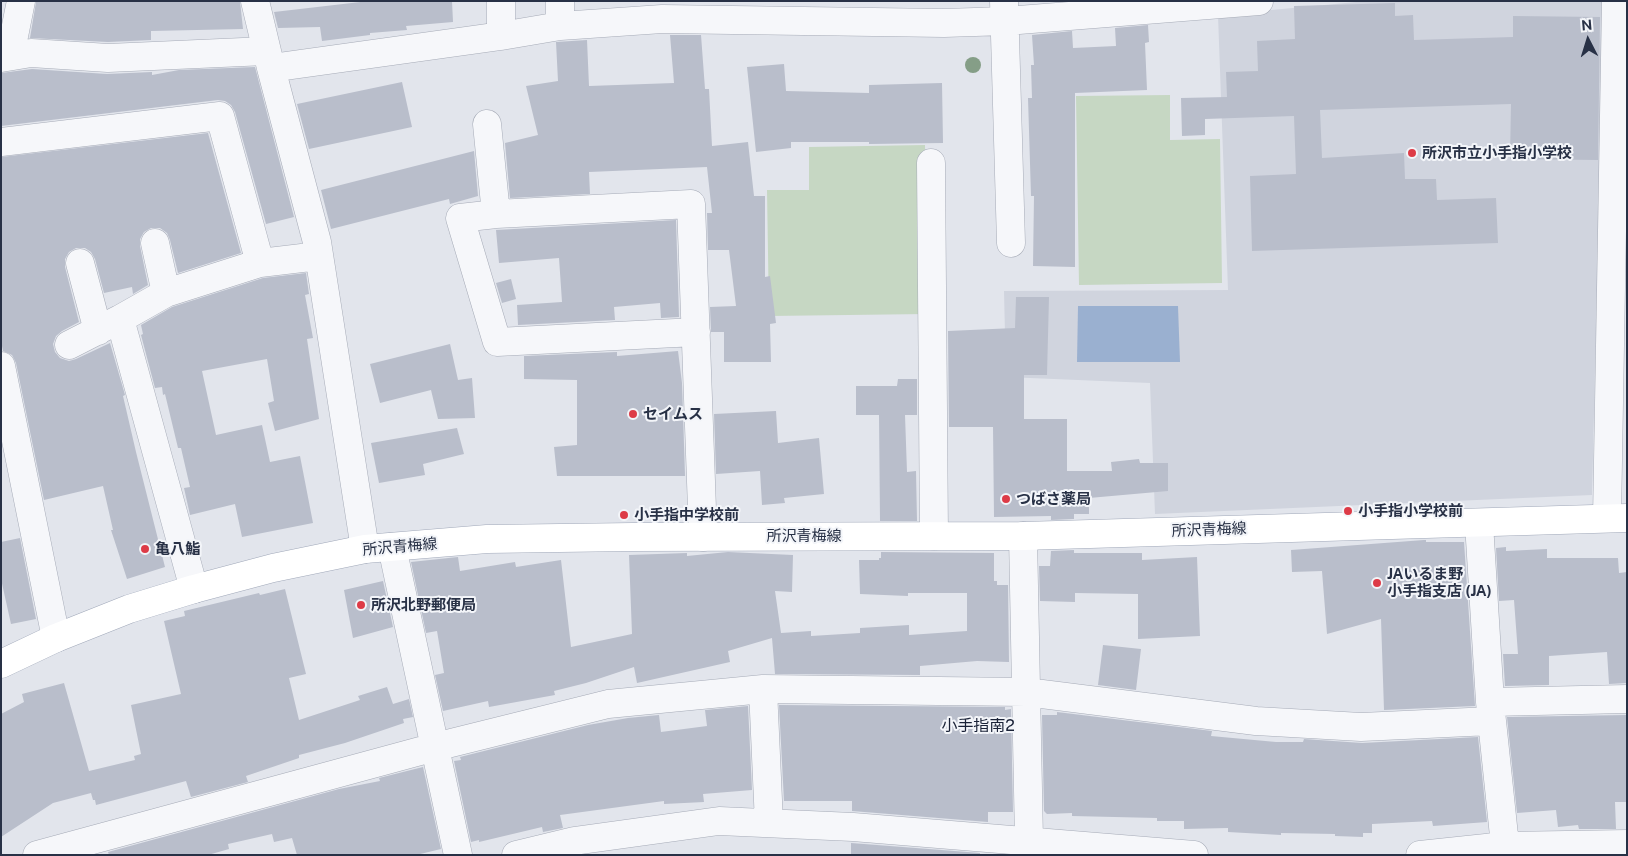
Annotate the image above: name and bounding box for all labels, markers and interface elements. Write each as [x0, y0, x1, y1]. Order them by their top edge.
north arrow [1563, 15, 1613, 65]
text: N [1581, 17, 1593, 34]
place label: 所沢市立小手指小学校 [1422, 144, 1572, 162]
marker: 所沢市立小手指小学校 [1406, 147, 1418, 159]
place label: セイムス [643, 405, 703, 423]
marker: セイムス [627, 408, 639, 420]
place label: つばさ薬局 [1016, 490, 1091, 508]
marker: つばさ薬局 [1000, 493, 1012, 505]
place label: 小手指小学校前 [1358, 502, 1463, 520]
marker: 小手指小学校前 [1342, 505, 1354, 517]
place label: 小手指中学校前 [634, 506, 739, 524]
marker: 小手指中学校前 [618, 509, 630, 521]
street label: 所沢青梅線 [1171, 520, 1247, 540]
street label: 所沢青梅線 [767, 527, 841, 545]
street label: 所沢青梅線 [362, 535, 438, 559]
place label: 亀八鮨 [155, 540, 200, 558]
marker: 亀八鮨 [139, 543, 151, 555]
place label: JAいるま野 小手指支店 (JA) [1387, 565, 1492, 600]
marker: JAいるま野 小手指支店 (JA) [1371, 577, 1383, 589]
place label: 所沢北野郵便局 [371, 596, 476, 614]
marker: 所沢北野郵便局 [355, 599, 367, 611]
district label: 小手指南2 [941, 716, 1015, 736]

